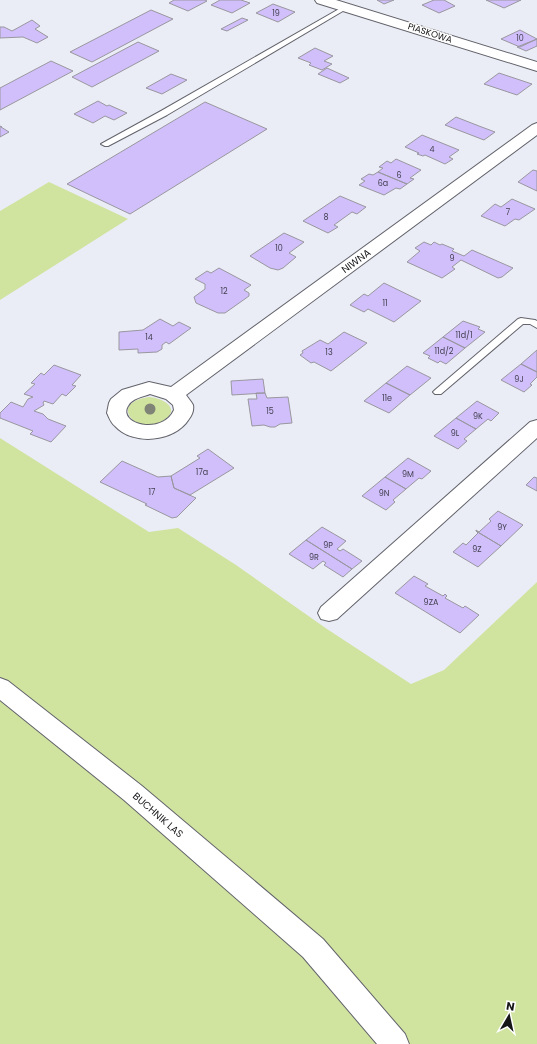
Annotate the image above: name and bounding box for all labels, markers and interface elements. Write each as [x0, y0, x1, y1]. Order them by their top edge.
house number: 19 [272, 8, 280, 19]
street label: PIASKOWA [406, 20, 454, 46]
house number: 10 [516, 33, 524, 44]
house number: 4 [429, 144, 435, 155]
house number: 6 [396, 170, 402, 181]
house number: 6a [378, 178, 388, 189]
house number: 7 [506, 207, 511, 218]
house number: 8 [323, 212, 329, 223]
house number: 10 [275, 243, 283, 254]
street label: NIWNA [338, 245, 374, 277]
house number: 9 [449, 253, 455, 264]
house number: 12 [220, 286, 228, 297]
house number: 11 [382, 298, 388, 309]
house number: 11d/1 [456, 330, 472, 341]
house number: 14 [145, 332, 153, 343]
house number: 11d/2 [435, 346, 454, 357]
house number: 13 [325, 347, 333, 358]
house number: 9J [514, 374, 524, 385]
house number: 11e [382, 393, 392, 404]
house number: 15 [266, 406, 274, 417]
house number: 9K [473, 411, 483, 422]
house number: 9L [451, 428, 460, 439]
house number: 17a [196, 467, 208, 478]
house number: 9M [402, 469, 414, 480]
house number: 17 [149, 487, 156, 498]
house number: 9N [379, 488, 389, 499]
house number: 9Y [497, 522, 507, 533]
house number: 9P [323, 540, 333, 551]
house number: 9Z [472, 544, 482, 555]
house number: 9R [309, 552, 319, 563]
house number: 9ZA [424, 597, 439, 608]
street label: BUCHNIK LAS [129, 789, 187, 841]
north arrow [489, 996, 529, 1036]
text: N [505, 998, 516, 1015]

